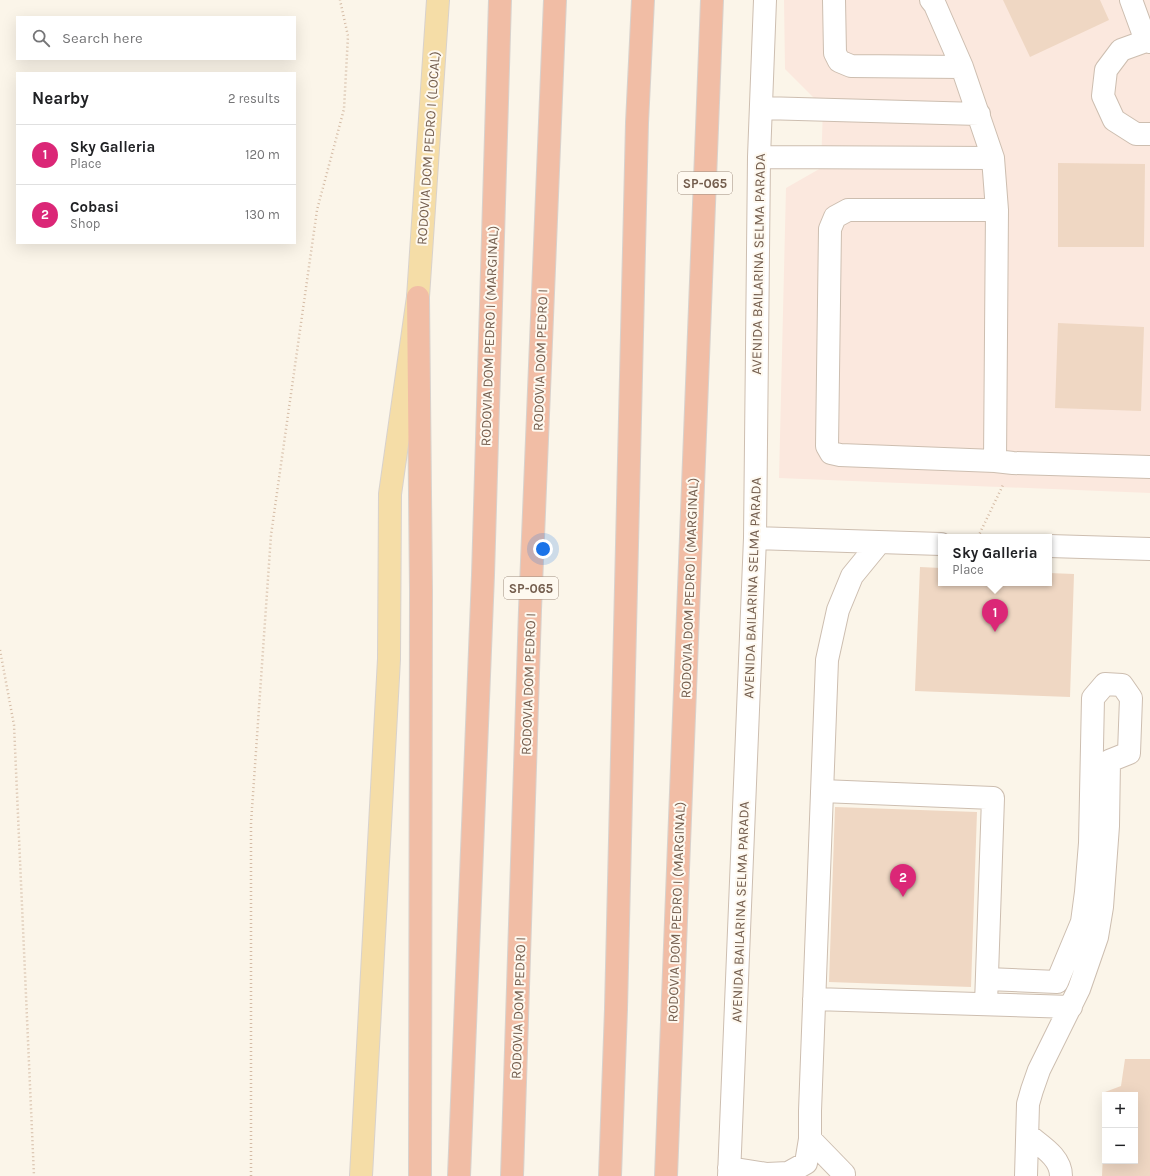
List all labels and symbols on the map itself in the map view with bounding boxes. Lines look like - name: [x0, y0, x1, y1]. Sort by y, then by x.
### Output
- street label: RODOVIA DOM PEDRO I (LOCAL): [413, 51, 444, 245]
- street label: AVENIDA BAILARINA SELMA PARADA: [748, 153, 769, 375]
- road number: SP-065: [678, 172, 732, 194]
- street label: RODOVIA DOM PEDRO I (MARGINAL): [477, 225, 502, 447]
- street label: RODOVIA DOM PEDRO I: [530, 289, 551, 431]
- street label: RODOVIA DOM PEDRO I (MARGINAL): [677, 477, 702, 699]
- street label: AVENIDA BAILARINA SELMA PARADA: [740, 477, 765, 699]
- your location: [533, 539, 553, 559]
- road number: SP-065: [504, 577, 558, 599]
- pin: 1: [982, 599, 1008, 632]
- street label: RODOVIA DOM PEDRO I: [518, 613, 539, 755]
- street label: RODOVIA DOM PEDRO I (MARGINAL): [664, 801, 689, 1023]
- street label: AVENIDA BAILARINA SELMA PARADA: [728, 801, 753, 1023]
- pin: 2: [890, 864, 916, 897]
- street label: RODOVIA DOM PEDRO I: [508, 937, 529, 1079]

